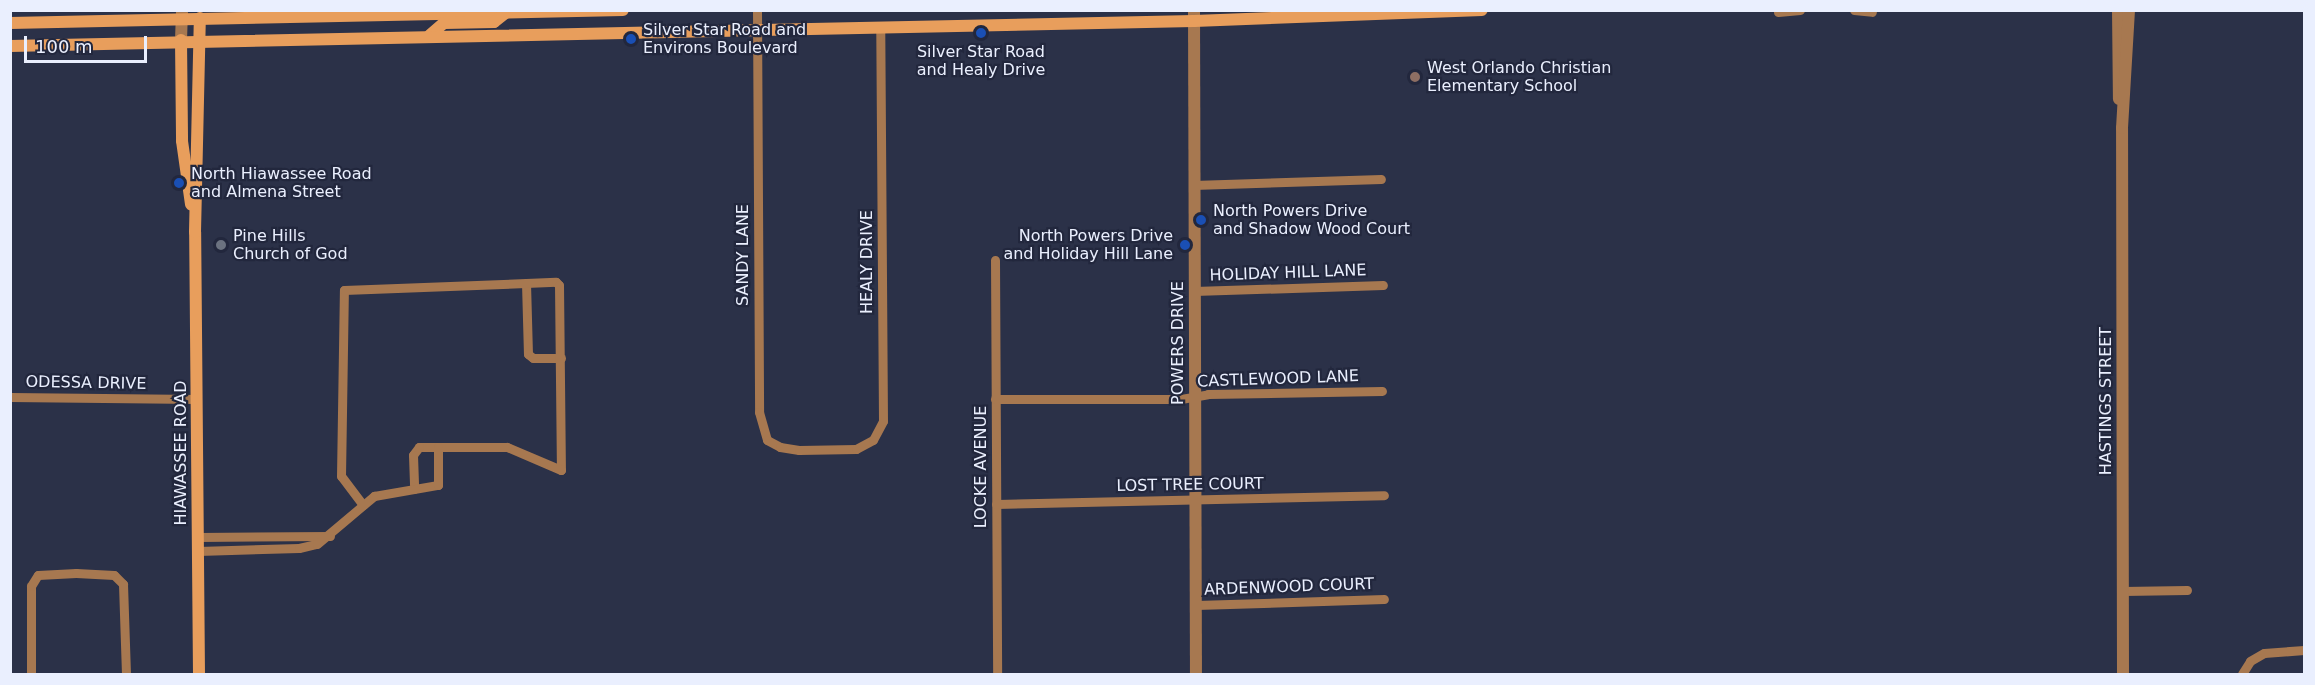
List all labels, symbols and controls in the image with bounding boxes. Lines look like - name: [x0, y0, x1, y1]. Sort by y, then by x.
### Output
- place label: Silver Star Road and Environs Boulevard: [643, 20, 806, 58]
- scale bar: [27, 24, 150, 62]
- marker: Silver Star Road and Healy Drive: [974, 26, 988, 40]
- marker: Silver Star Road and Environs Boulevard: [624, 32, 638, 46]
- text: 100 m: [35, 36, 93, 57]
- place label: Silver Star Road and Healy Drive: [917, 42, 1045, 80]
- place label: West Orlando Christian Elementary School: [1427, 58, 1611, 96]
- marker: West Orlando Christian Elementary School: [1408, 70, 1422, 84]
- place label: North Hiawassee Road and Almena Street: [191, 164, 372, 202]
- marker: North Hiawassee Road and Almena Street: [172, 176, 186, 190]
- place label: North Powers Drive and Shadow Wood Court: [1213, 201, 1410, 239]
- street label: SANDY LANE: [733, 204, 753, 306]
- street label: HEALY DRIVE: [857, 210, 877, 314]
- marker: North Powers Drive and Shadow Wood Court: [1194, 213, 1208, 227]
- place label: Pine Hills Church of God: [233, 226, 348, 264]
- place label: North Powers Drive and Holiday Hill Lane: [1003, 226, 1173, 264]
- marker: Pine Hills Church of God: [214, 238, 228, 252]
- marker: North Powers Drive and Holiday Hill Lane: [1178, 238, 1192, 252]
- street label: HOLIDAY HILL LANE: [1209, 261, 1367, 285]
- street label: POWERS DRIVE: [1168, 281, 1188, 405]
- street label: HASTINGS STREET: [2096, 327, 2116, 475]
- street label: CASTLEWOOD LANE: [1197, 367, 1359, 391]
- street label: ODESSA DRIVE: [25, 372, 147, 394]
- street label: HIAWASSEE ROAD: [171, 380, 191, 526]
- street label: LOCKE AVENUE: [971, 406, 991, 528]
- street label: LOST TREE COURT: [1116, 474, 1264, 496]
- street label: ARDENWOOD COURT: [1204, 574, 1374, 600]

